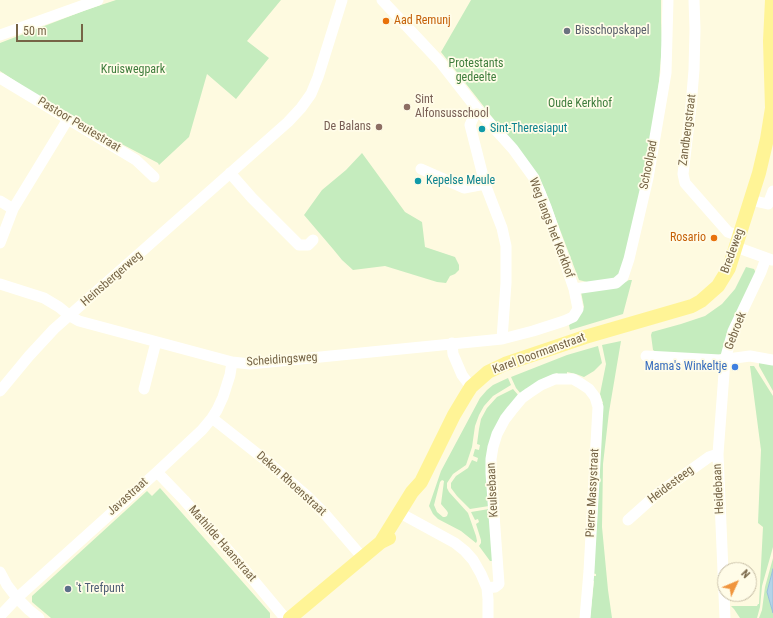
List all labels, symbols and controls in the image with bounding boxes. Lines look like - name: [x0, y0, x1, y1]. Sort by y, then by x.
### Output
- place label: Aad Remunj: [394, 14, 451, 28]
- scale bar: [18, 16, 85, 42]
- marker: Aad Remunj: [381, 16, 391, 26]
- text: 50 m: [23, 24, 47, 38]
- place label: Bisschopskapel: [575, 24, 649, 38]
- marker: Bisschopskapel: [562, 26, 572, 36]
- park label: Protestants gedeelte: [449, 57, 503, 85]
- park label: Kruiswegpark: [101, 63, 165, 77]
- place label: Sint Alfonsusschool: [415, 93, 489, 121]
- street label: Zandbergstraat: [676, 93, 700, 167]
- street label: Pastoor Peutestraat: [35, 95, 123, 155]
- park label: Oude Kerkhof: [548, 97, 612, 111]
- marker: Sint Alfonsusschool: [402, 102, 412, 112]
- place label: De Balans: [324, 120, 371, 134]
- marker: De Balans: [374, 122, 384, 132]
- place label: Sint-Theresiaput: [490, 122, 567, 136]
- marker: Sint-Theresiaput: [477, 124, 487, 134]
- street label: Schoolpad: [637, 139, 661, 191]
- place label: Kepelse Meule: [426, 174, 495, 188]
- marker: Kepelse Meule: [413, 176, 423, 186]
- street label: Weg langs het Kerkhof: [525, 176, 577, 280]
- street label: Bredeweg: [718, 227, 748, 275]
- place label: Rosario: [670, 231, 706, 245]
- marker: Rosario: [709, 233, 719, 243]
- street label: Heinsbergerweg: [78, 248, 146, 310]
- street label: Gebroek: [722, 310, 750, 352]
- street label: Karel Doormanstraat: [491, 331, 587, 377]
- street label: Scheidingsweg: [246, 350, 318, 370]
- place label: Mama's Winkeltje: [645, 360, 727, 374]
- marker: Mama's Winkeltje: [730, 362, 740, 372]
- street label: Pierre Massystraat: [583, 448, 603, 538]
- street label: Deken Rhoenstraat: [253, 449, 329, 519]
- street label: Keulsebaan: [484, 462, 502, 518]
- street label: Heidesteeg: [645, 463, 697, 507]
- street label: Heidebaan: [710, 463, 728, 515]
- street label: Javastraat: [105, 475, 151, 519]
- street label: Mathilde Haanstraat: [185, 503, 259, 585]
- north arrow: [717, 562, 757, 602]
- text: N: [738, 567, 752, 581]
- place label: 't Trefpunt: [76, 582, 124, 596]
- marker: 't Trefpunt: [63, 584, 73, 594]

